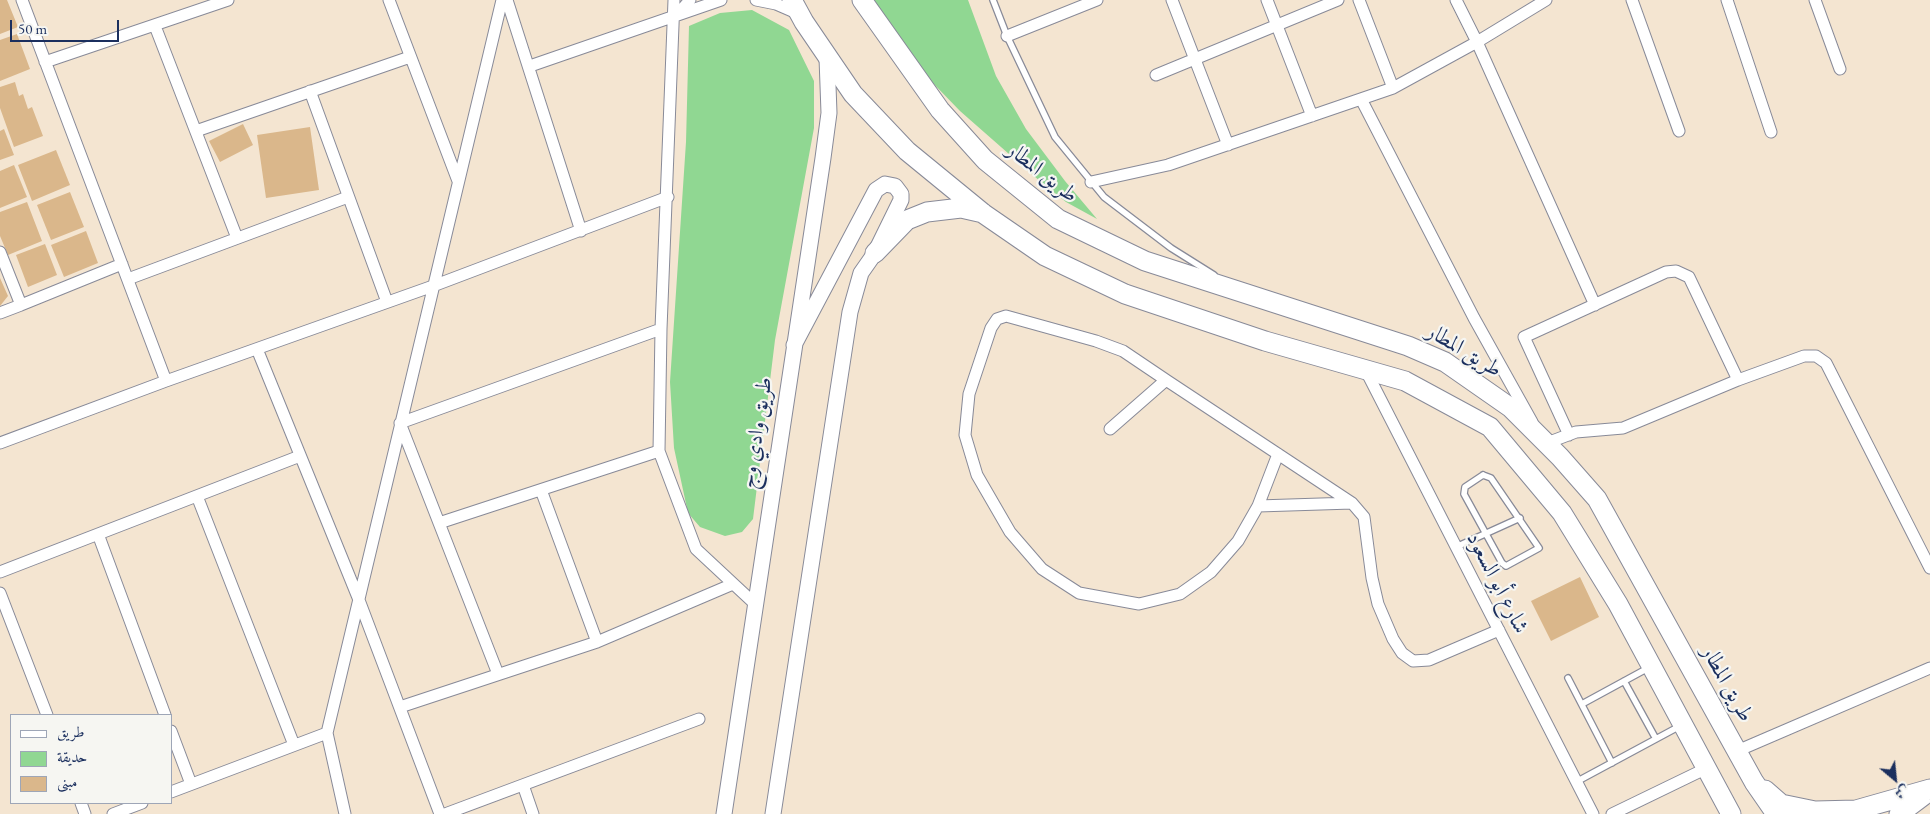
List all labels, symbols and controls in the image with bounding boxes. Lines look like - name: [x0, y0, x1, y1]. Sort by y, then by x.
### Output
- scale bar: [12, 10, 121, 42]
- text: 50 m: [18, 19, 47, 38]
- street label: طريق المطار: [1001, 137, 1083, 209]
- street label: طريق المطار: [1422, 318, 1506, 384]
- street label: طريق وادي وج: [735, 375, 779, 491]
- street label: شارع أبو السعود: [1460, 528, 1534, 638]
- street label: طريق المطار: [1695, 641, 1759, 727]
- legend: [10, 714, 172, 804]
- text: طريق: [57, 722, 84, 741]
- text: حديقة: [57, 747, 87, 766]
- north arrow: [1870, 754, 1920, 804]
- text: مبنى: [57, 772, 77, 791]
- text: ش: [1892, 781, 1912, 803]

